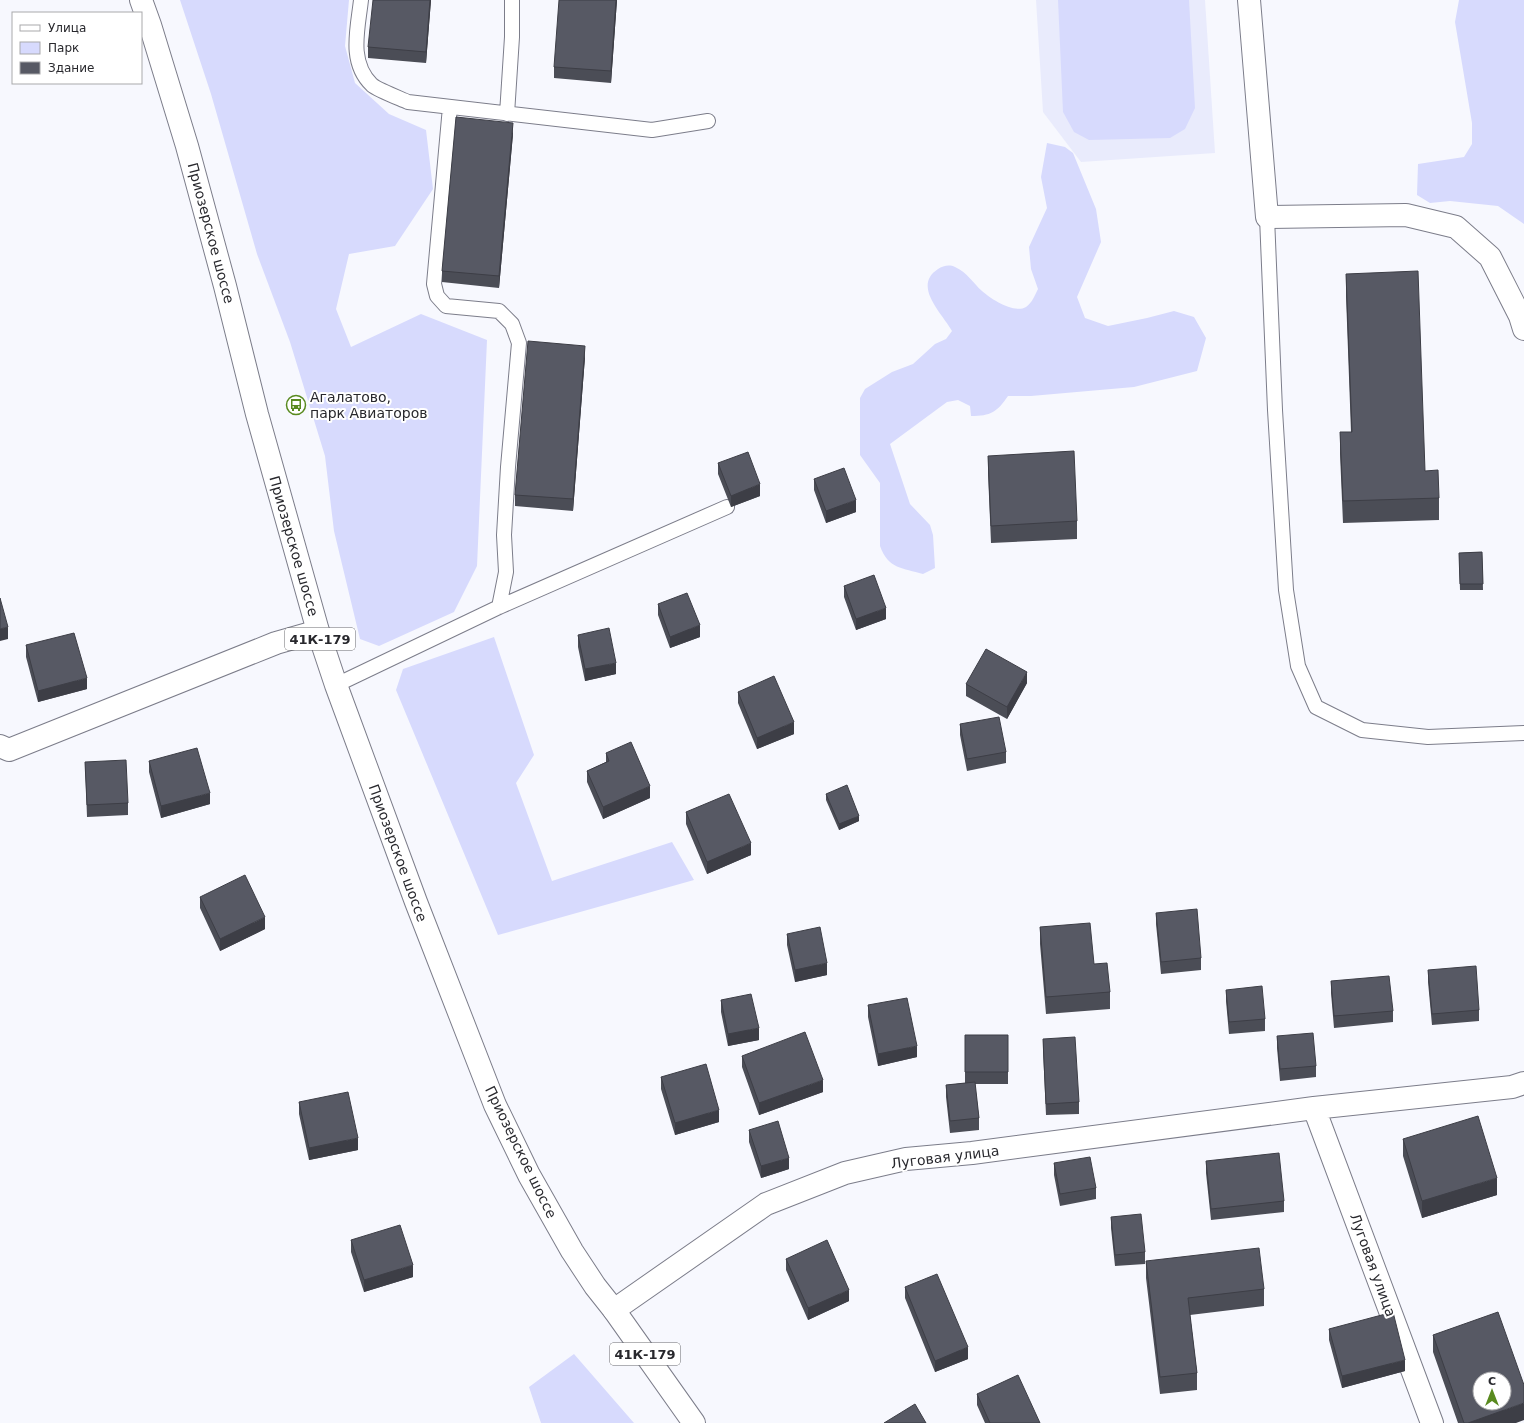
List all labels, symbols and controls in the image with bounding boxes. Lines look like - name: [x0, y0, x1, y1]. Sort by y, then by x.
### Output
- legend: [12, 12, 142, 84]
- text: Улица: [48, 21, 86, 35]
- text: Парк: [48, 41, 79, 55]
- text: Здание: [48, 61, 94, 75]
- street label: Приозерское шоссе: [184, 161, 238, 305]
- place label: Агалатово, парк Авиаторов: [310, 389, 427, 421]
- bus stop icon: Агалатово, парк Авиаторов: [285, 394, 307, 416]
- street label: Приозерское шоссе: [266, 474, 322, 618]
- road number: 41К-179: [285, 628, 355, 650]
- street label: Приозерское шоссе: [366, 782, 430, 924]
- street label: Приозерское шоссе: [482, 1083, 560, 1221]
- street label: Луговая улица: [890, 1142, 1000, 1172]
- street label: Луговая улица: [1347, 1211, 1399, 1319]
- road number: 41К-179: [610, 1343, 680, 1365]
- north arrow: [1472, 1371, 1512, 1411]
- text: С: [1488, 1375, 1496, 1388]

